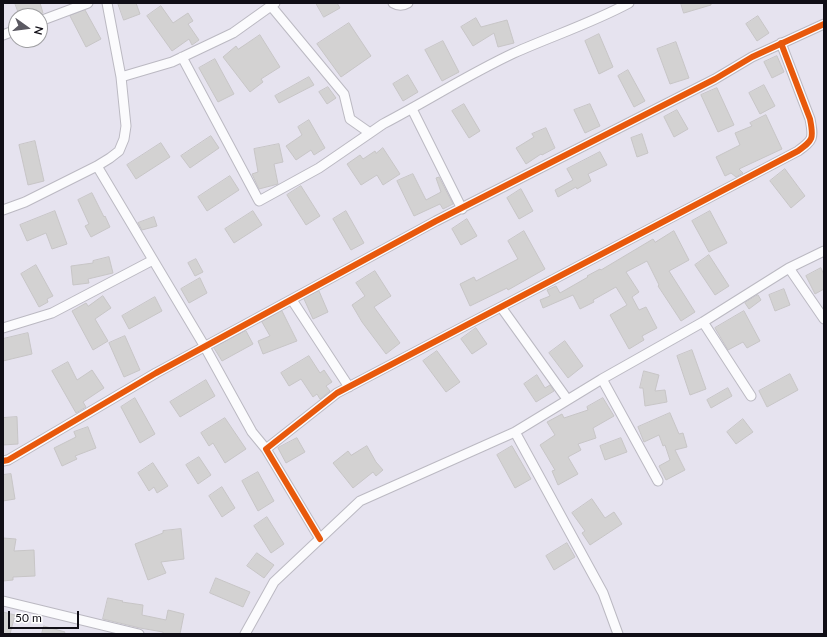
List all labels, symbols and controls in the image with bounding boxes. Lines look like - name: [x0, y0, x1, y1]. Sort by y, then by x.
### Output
- north arrow: [8, 8, 48, 48]
- text: N: [32, 25, 46, 36]
- scale bar: [10, 603, 81, 629]
- text: 50 m: [15, 610, 42, 625]

